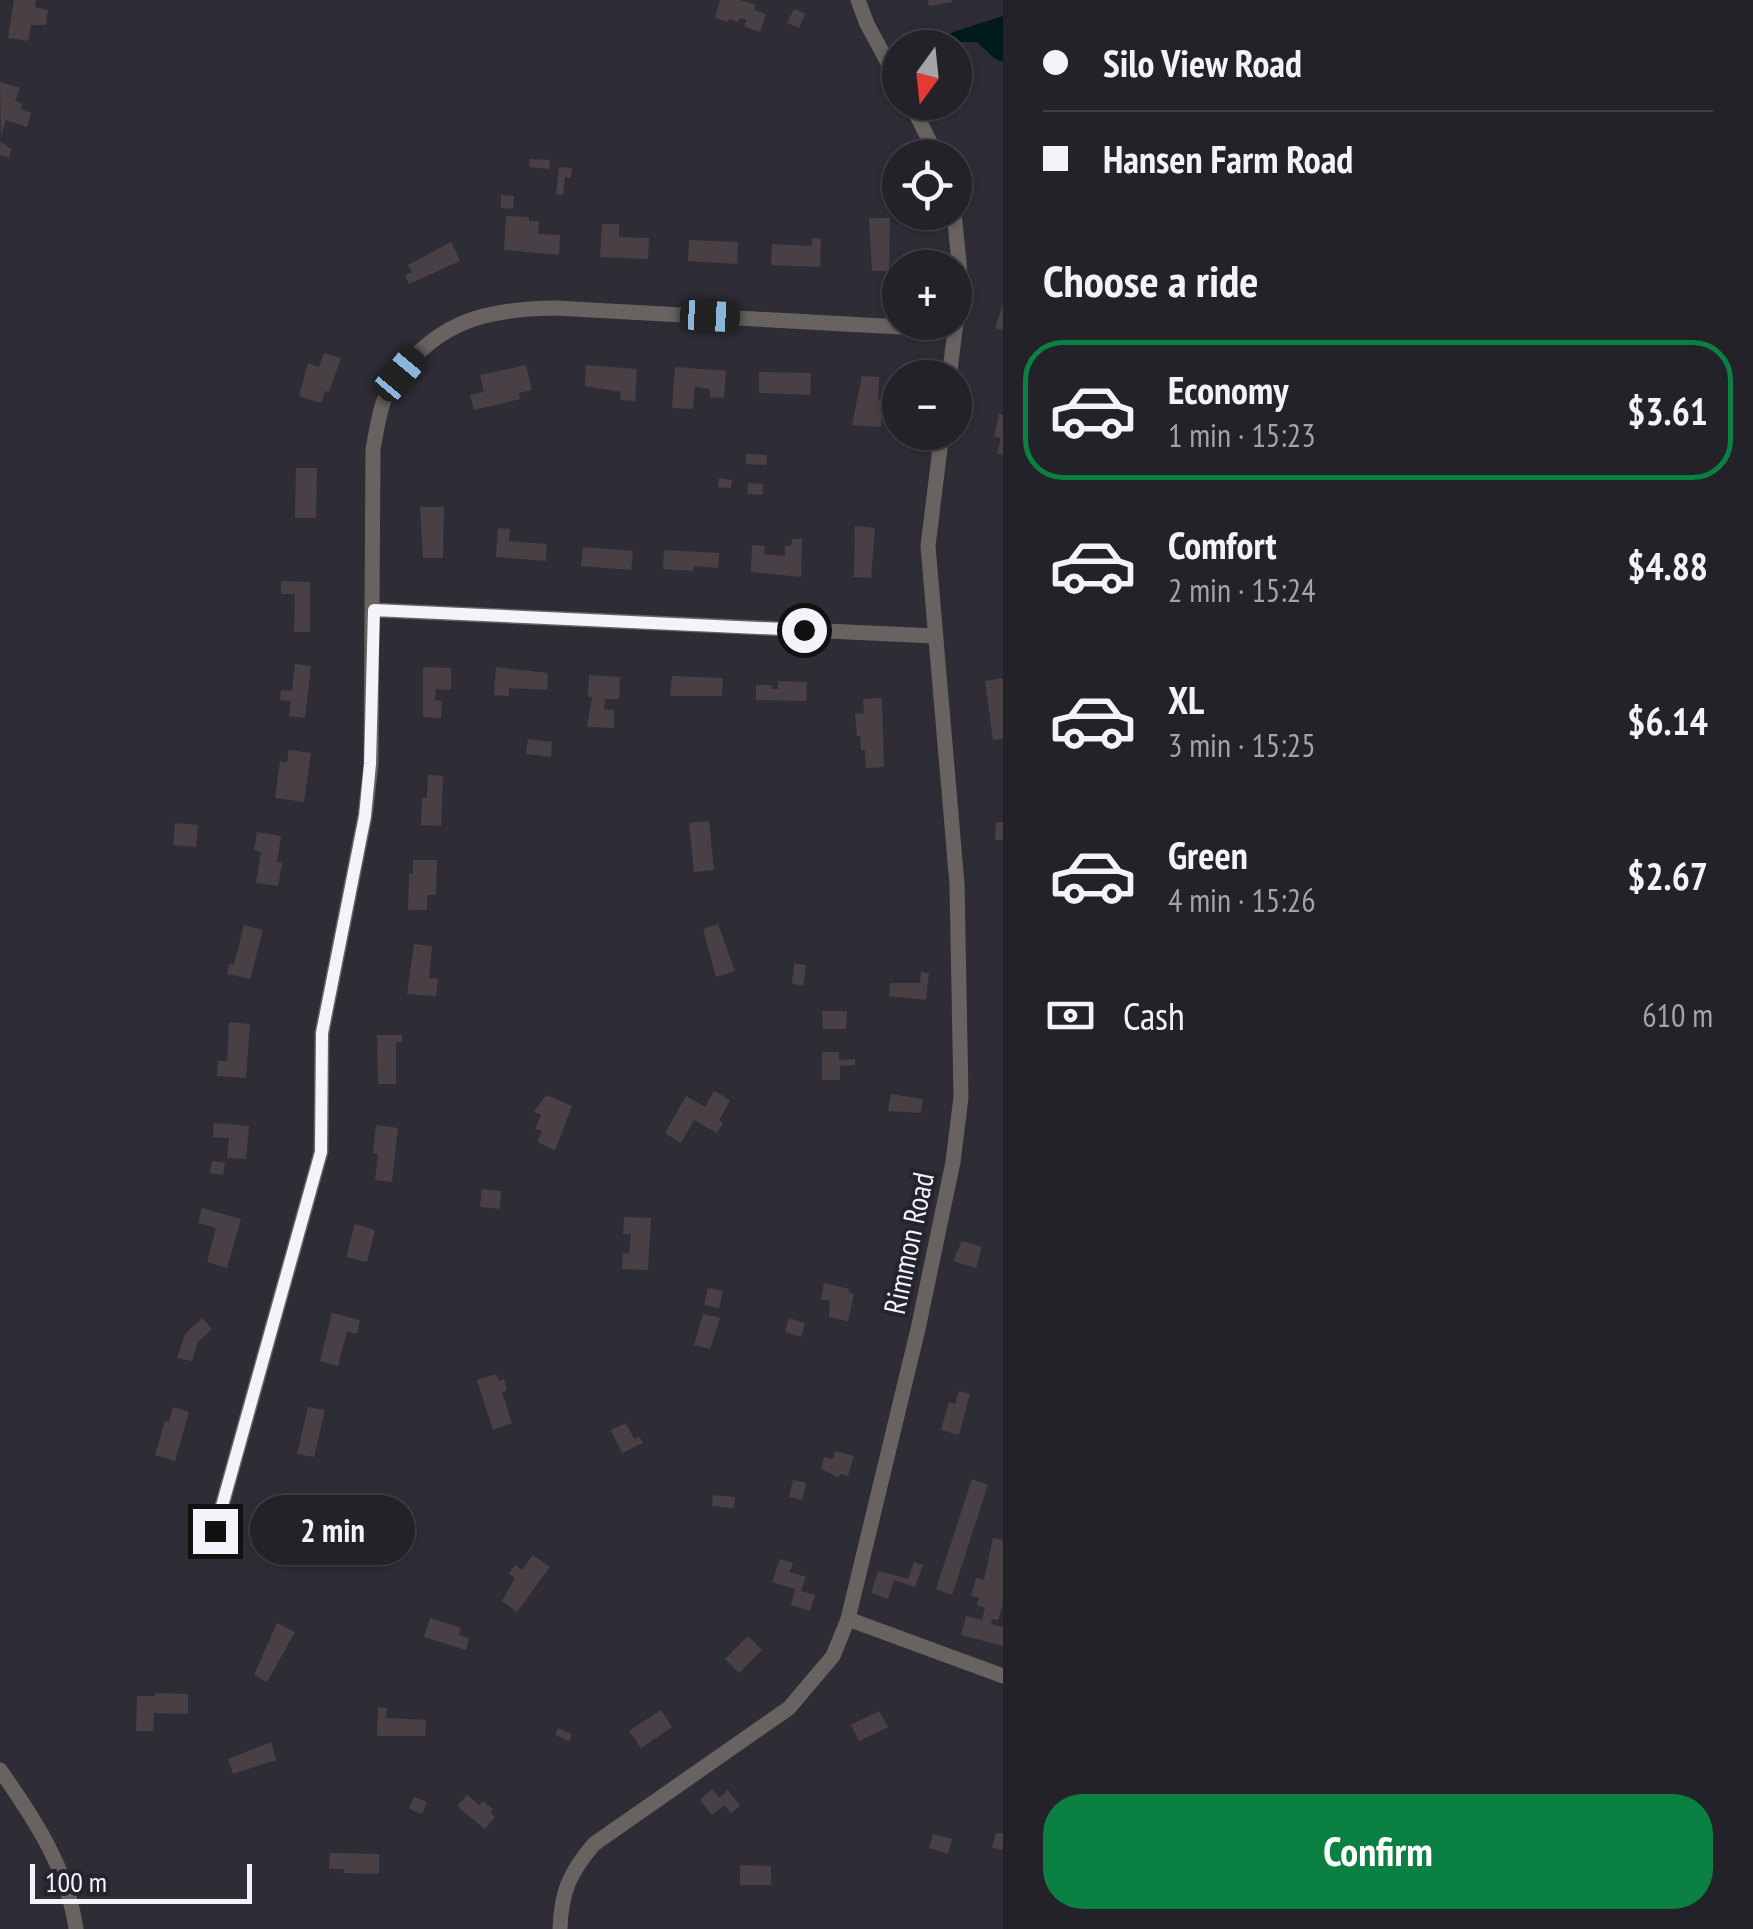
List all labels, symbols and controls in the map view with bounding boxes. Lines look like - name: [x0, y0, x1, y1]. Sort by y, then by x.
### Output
- north arrow: [882, 30, 972, 120]
- map controls: [882, 30, 972, 450]
- text: Silo View Road: [1103, 38, 1302, 87]
- text: Hansen Farm Road: [1103, 134, 1353, 183]
- button: locate: [882, 140, 972, 230]
- button: +: [882, 250, 972, 340]
- text: Choose a ride: [1043, 251, 1258, 309]
- car: [679, 299, 741, 333]
- car: [369, 341, 431, 407]
- button: −: [882, 360, 972, 450]
- icon: car: [1048, 365, 1138, 455]
- text: Economy: [1168, 365, 1288, 414]
- text: $3.61: [1627, 386, 1708, 435]
- text: 1 min · 15:23: [1168, 414, 1316, 456]
- icon: car: [1048, 520, 1138, 610]
- text: Comfort: [1168, 520, 1277, 569]
- text: $4.88: [1627, 541, 1708, 590]
- text: 2 min · 15:24: [1168, 569, 1316, 611]
- route start: [782, 608, 827, 653]
- icon: car: [1048, 675, 1138, 765]
- text: XL: [1168, 675, 1204, 724]
- text: $6.14: [1627, 696, 1708, 745]
- text: 3 min · 15:25: [1168, 724, 1316, 766]
- icon: car: [1048, 830, 1138, 920]
- text: Green: [1168, 830, 1248, 879]
- text: $2.67: [1627, 851, 1708, 900]
- text: 4 min · 15:26: [1168, 879, 1316, 921]
- icon: cash: [1043, 988, 1098, 1043]
- text: Cash: [1123, 991, 1185, 1040]
- text: 610 m: [1642, 994, 1713, 1036]
- street label: Rimmon Road: [874, 1169, 942, 1317]
- callout: 2 min: [250, 1496, 415, 1566]
- route end: [193, 1509, 238, 1554]
- text: 2 min: [300, 1509, 365, 1551]
- button: Confirm: [1043, 1794, 1713, 1909]
- scale bar: [30, 1859, 252, 1904]
- text: 100 m: [45, 1863, 107, 1900]

